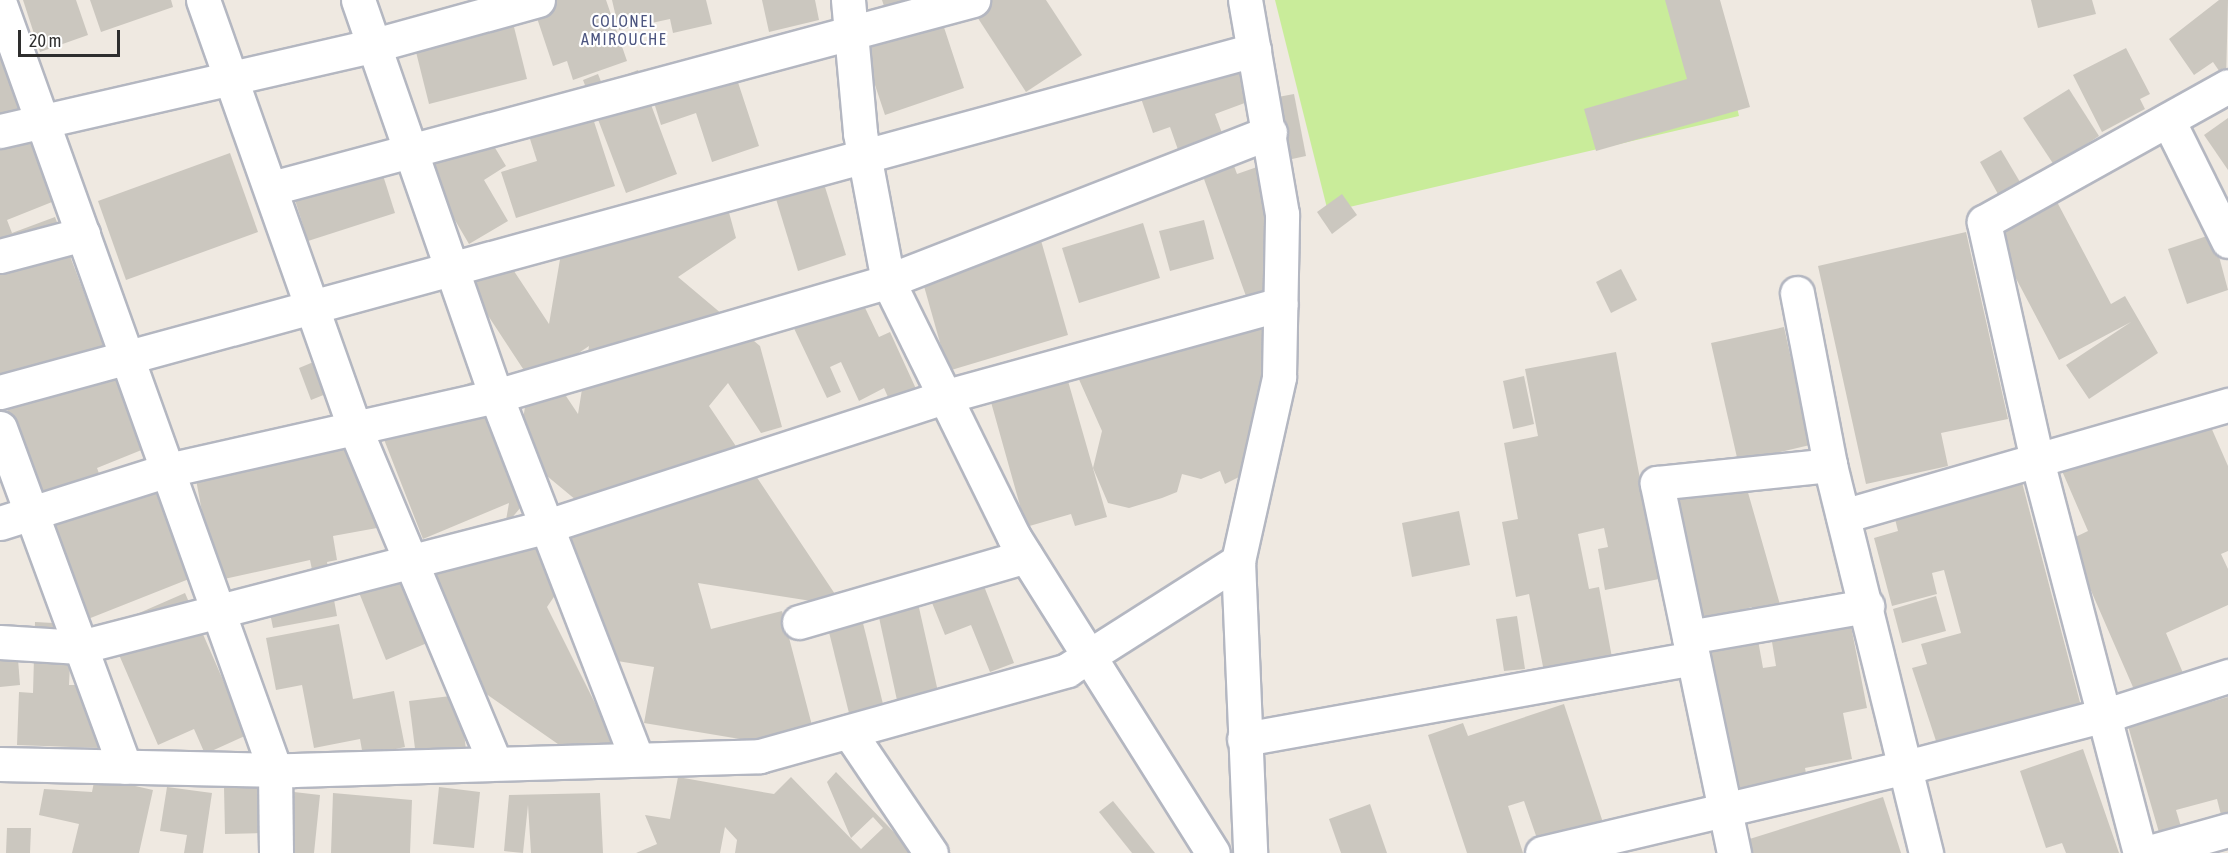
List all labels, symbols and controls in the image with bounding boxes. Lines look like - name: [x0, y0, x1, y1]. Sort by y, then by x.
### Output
- district label: COLONEL AMIROUCHE: [581, 11, 667, 49]
- scale bar: [21, 18, 123, 56]
- text: 20 m: [29, 30, 61, 51]

